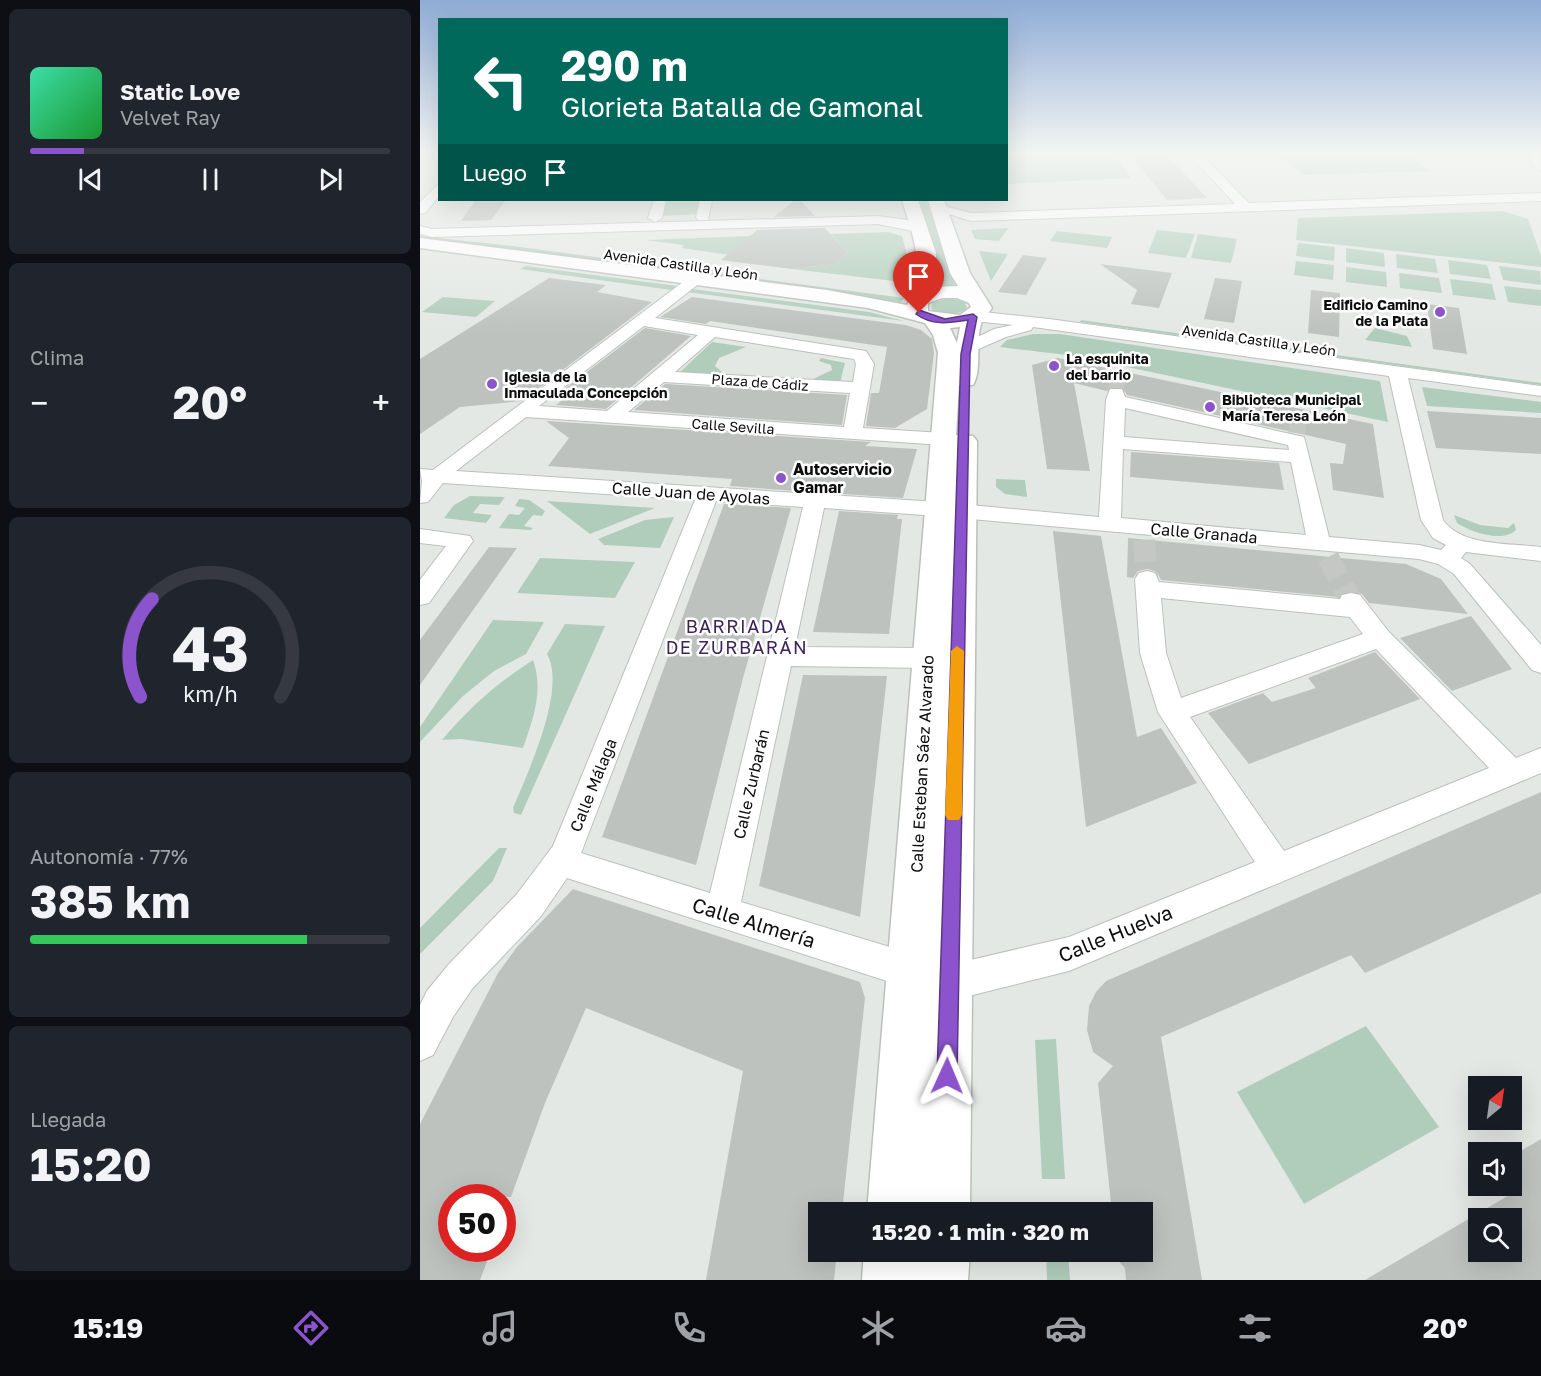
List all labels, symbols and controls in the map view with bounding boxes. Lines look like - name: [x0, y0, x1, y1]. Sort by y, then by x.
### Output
- text: 290 m: [561, 40, 688, 90]
- icon: left: [462, 42, 540, 120]
- text: Static Love: [120, 78, 240, 105]
- text: Glorieta Batalla de Gamonal: [561, 91, 923, 123]
- text: Velvet Ray: [120, 105, 221, 129]
- icon: arrive: [539, 156, 572, 189]
- text: Luego: [462, 159, 527, 186]
- icon: previous: [74, 163, 107, 196]
- icon: pause: [194, 163, 227, 196]
- icon: next: [314, 163, 347, 196]
- street label: Avenida Castilla y León: [603, 245, 759, 283]
- pin: [893, 251, 944, 313]
- icon: arrive: [902, 260, 935, 293]
- place label: Edificio Camino de la Plata: [1323, 296, 1428, 329]
- marker: Edificio Camino de la Plata: [1433, 305, 1447, 319]
- street label: Avenida Castilla y León: [1181, 321, 1337, 359]
- text: Clima: [30, 345, 84, 369]
- place label: La esquinita del barrio: [1066, 350, 1149, 383]
- marker: La esquinita del barrio: [1047, 359, 1061, 373]
- place label: Iglesia de la Inmaculada Concepción: [504, 368, 668, 401]
- street label: Plaza de Cádiz: [711, 370, 809, 394]
- text: 20°: [173, 375, 247, 429]
- marker: Iglesia de la Inmaculada Concepción: [485, 377, 499, 391]
- text: −: [30, 383, 48, 422]
- text: +: [372, 383, 390, 422]
- place label: Biblioteca Municipal María Teresa León: [1222, 391, 1361, 424]
- marker: Biblioteca Municipal María Teresa León: [1203, 400, 1217, 414]
- street label: Calle Sevilla: [691, 415, 775, 437]
- place label: Autoservicio Gamar: [793, 459, 892, 497]
- marker: Autoservicio Gamar: [774, 471, 788, 485]
- street label: Calle Juan de Ayolas: [611, 477, 771, 509]
- street label: Calle Granada: [1150, 518, 1258, 548]
- text: 43: [171, 610, 249, 685]
- district label: BARRIADA DE ZURBARÁN: [666, 615, 808, 658]
- street label: Calle Esteban Sáez Alvarado: [906, 655, 938, 873]
- text: km/h: [183, 681, 237, 707]
- street label: Calle Zurbarán: [729, 727, 773, 841]
- street label: Calle Málaga: [565, 735, 621, 835]
- text: Autonomía · 77%: [30, 844, 188, 868]
- text: 385 km: [30, 874, 190, 928]
- street label: Calle Almería: [690, 892, 818, 952]
- street label: Calle Huelva: [1054, 899, 1176, 967]
- position arrow: [915, 1044, 979, 1108]
- north arrow: [1468, 1076, 1522, 1130]
- map controls: [1468, 1076, 1522, 1262]
- text: Llegada: [30, 1107, 106, 1131]
- text: 15:20: [30, 1137, 152, 1191]
- button: sound: [1468, 1142, 1522, 1196]
- speed limit sign: 50: [438, 1184, 516, 1262]
- button: search: [1468, 1208, 1522, 1262]
- text: 15:20 · 1 min · 320 m: [872, 1218, 1089, 1245]
- icon: directions: [290, 1307, 332, 1349]
- icon: music: [479, 1307, 521, 1349]
- icon: phone: [668, 1307, 710, 1349]
- icon: climate: [857, 1307, 899, 1349]
- icon: car: [1045, 1307, 1087, 1349]
- icon: filters: [1234, 1307, 1276, 1349]
- text: 15:19: [73, 1312, 143, 1344]
- text: 20°: [1423, 1312, 1468, 1344]

